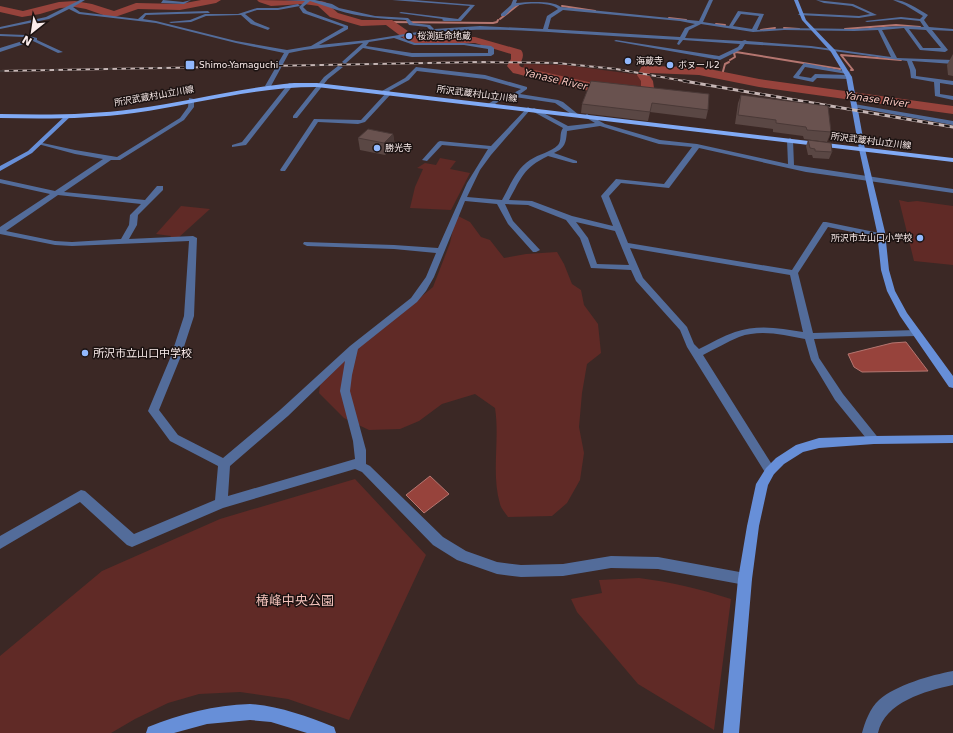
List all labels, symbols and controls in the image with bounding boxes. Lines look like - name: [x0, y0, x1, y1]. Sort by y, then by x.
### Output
- north arrow: [12, 12, 52, 52]
- marker: 桜渕延命地蔵: [404, 31, 414, 41]
- place label: 桜渕延命地蔵: [417, 31, 471, 41]
- text: N: [20, 32, 34, 48]
- marker: 海蔵寺: [623, 56, 633, 66]
- place label: 海蔵寺: [636, 56, 663, 66]
- marker: Shimo-Yamaguchi: [184, 59, 196, 71]
- place label: Shimo-Yamaguchi: [199, 60, 278, 70]
- marker: ボヌール2: [665, 60, 675, 70]
- place label: ボヌール2: [678, 60, 720, 70]
- water label: Yanase River: [523, 67, 589, 92]
- street label: 所沢武蔵村山立川線: [112, 83, 196, 108]
- street label: 所沢武蔵村山立川線: [435, 83, 519, 104]
- water label: Yanase River: [844, 90, 910, 110]
- street label: 所沢武蔵村山立川線: [829, 130, 913, 151]
- marker: 勝光寺: [372, 143, 382, 153]
- place label: 勝光寺: [385, 143, 412, 153]
- place label: 所沢市立山口小学校: [830, 233, 912, 243]
- marker: 所沢市立山口小学校: [915, 233, 925, 243]
- place label: 所沢市立山口中学校: [93, 347, 192, 360]
- marker: 所沢市立山口中学校: [80, 348, 90, 358]
- park label: 椿峰中央公園: [256, 593, 334, 608]

